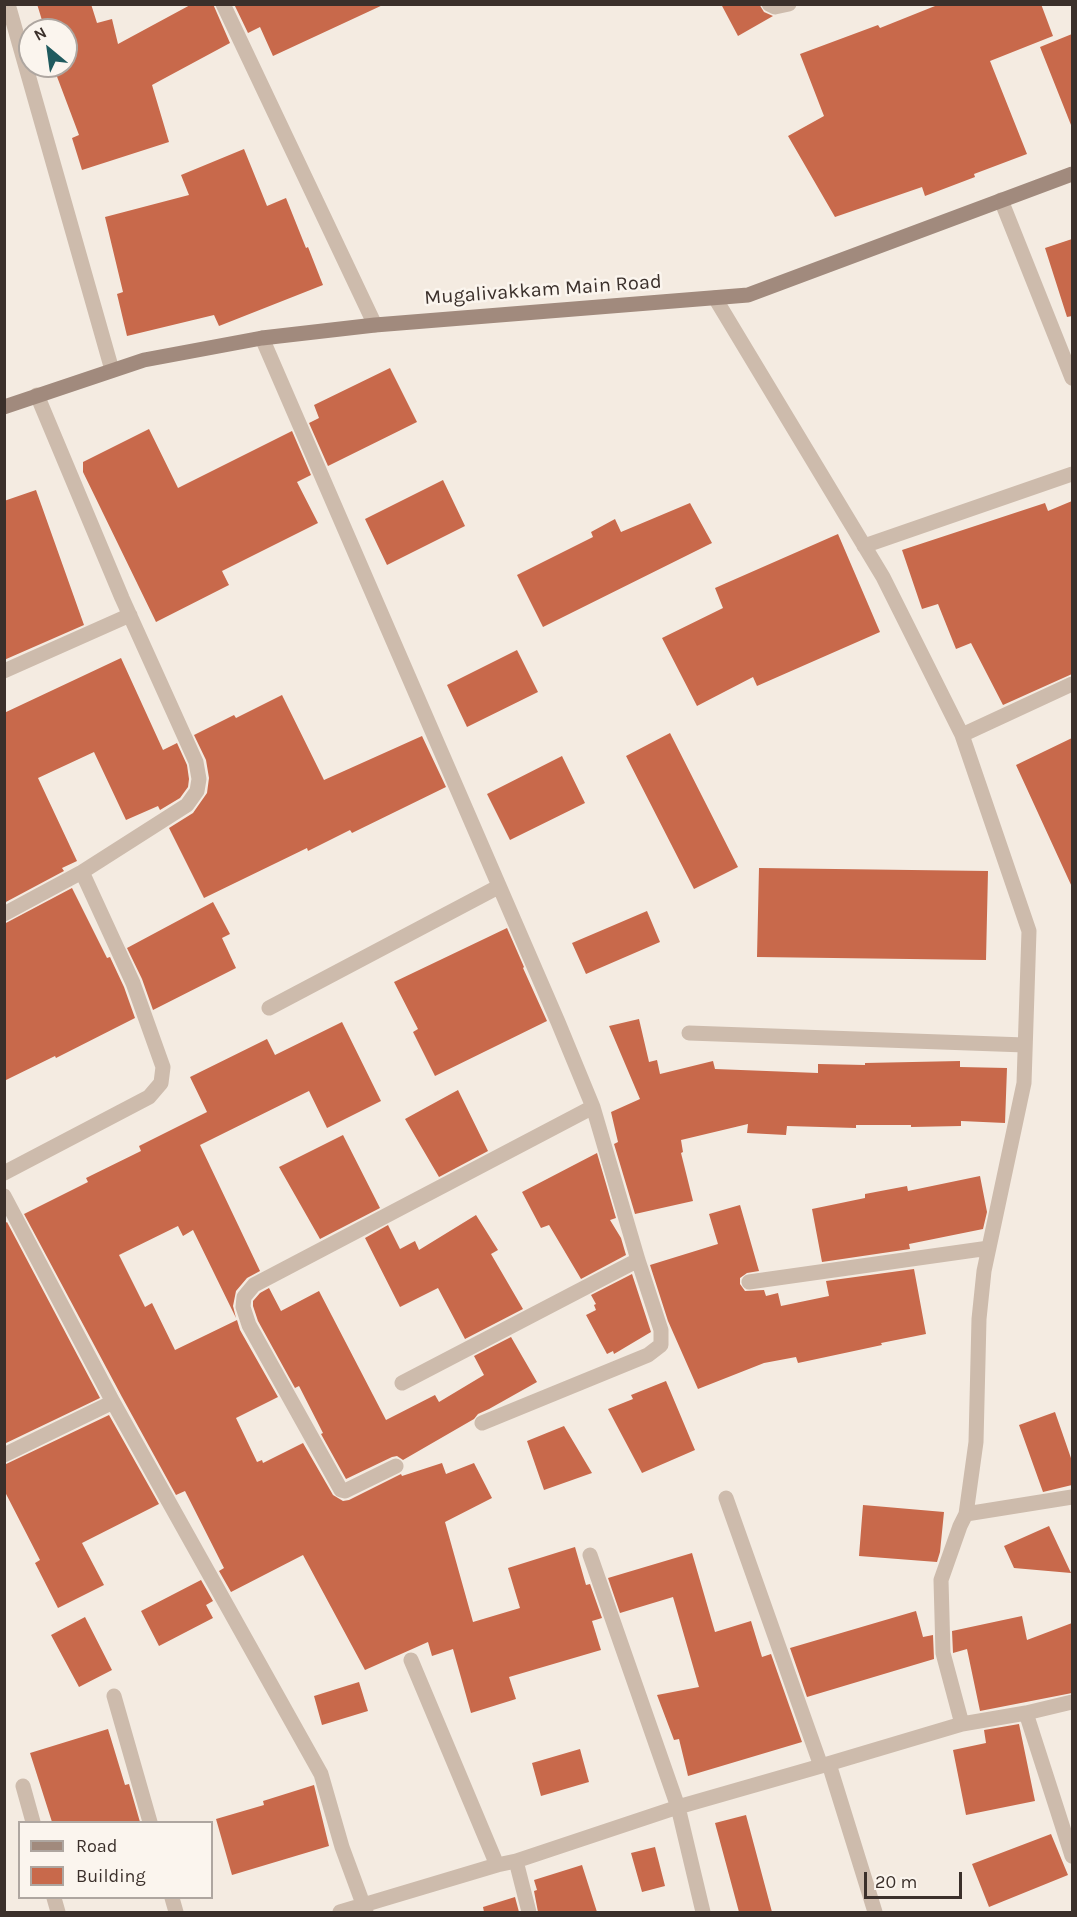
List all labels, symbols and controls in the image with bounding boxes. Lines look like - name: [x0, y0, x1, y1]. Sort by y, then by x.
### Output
- north arrow: [18, 18, 78, 78]
- text: N: [30, 22, 50, 45]
- street label: Mugalivakkam Main Road: [424, 270, 662, 310]
- legend: [18, 1821, 213, 1899]
- text: Road: [76, 1835, 117, 1857]
- scale bar: [867, 1860, 964, 1898]
- text: Building: [76, 1865, 146, 1887]
- text: 20 m: [875, 1871, 917, 1893]

